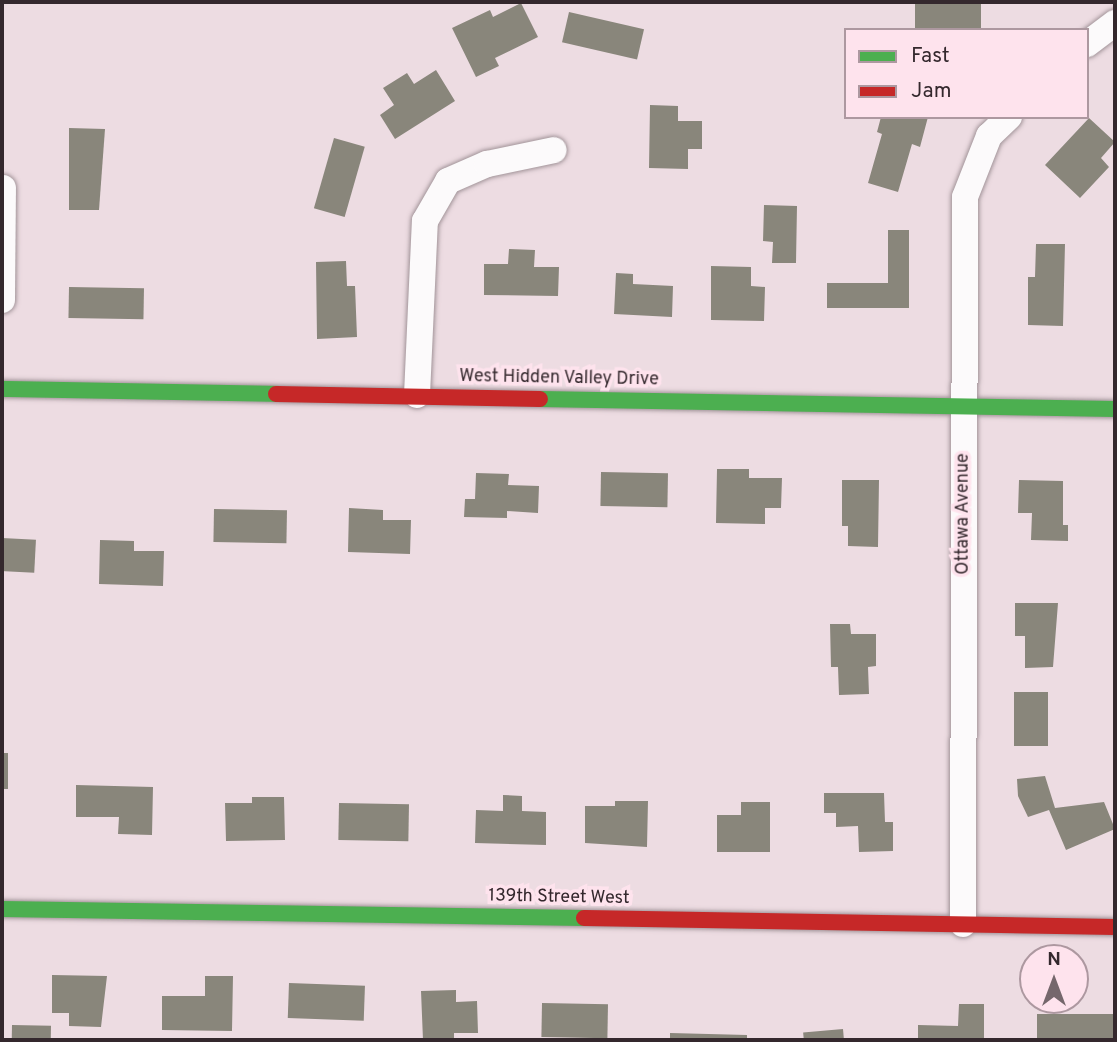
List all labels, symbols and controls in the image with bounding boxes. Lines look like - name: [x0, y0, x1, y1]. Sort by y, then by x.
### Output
- legend: [844, 28, 1089, 119]
- text: Fast: [911, 43, 950, 70]
- text: Jam: [911, 78, 952, 105]
- street label: West Hidden Valley Drive: [459, 366, 659, 392]
- street label: Ottawa Avenue: [953, 453, 975, 575]
- street label: 139th Street West: [488, 886, 630, 910]
- north arrow: [1019, 944, 1089, 1014]
- text: N: [1047, 948, 1061, 972]

